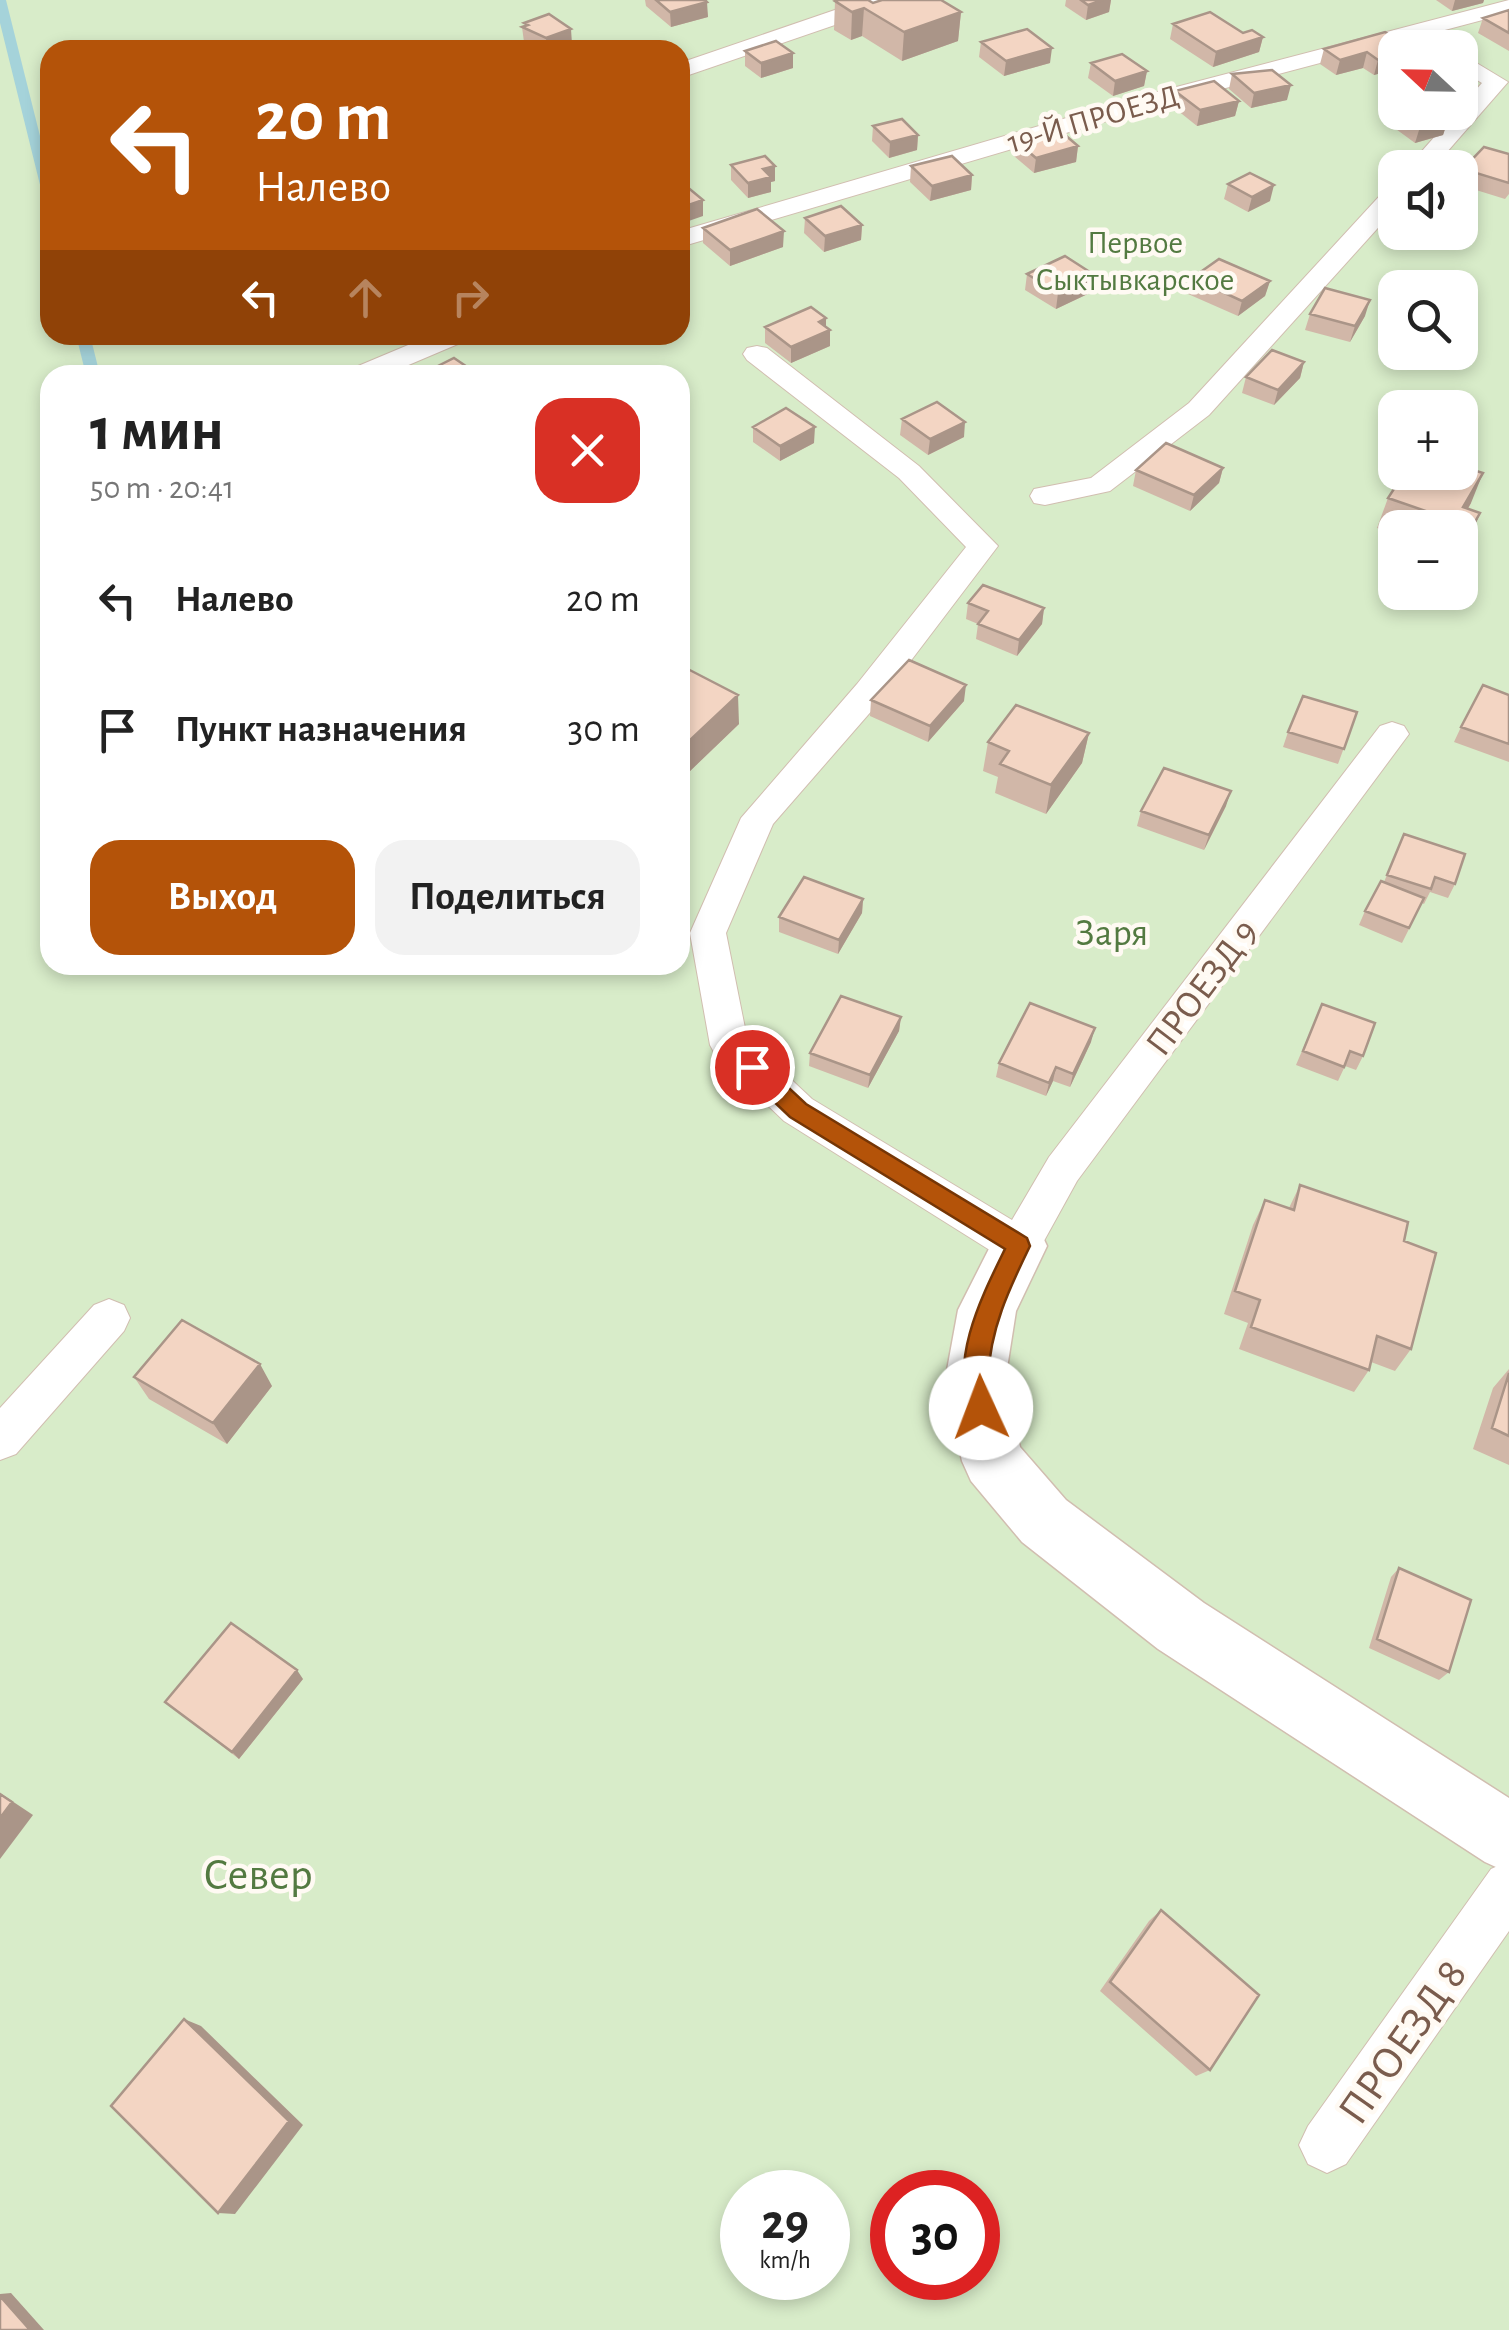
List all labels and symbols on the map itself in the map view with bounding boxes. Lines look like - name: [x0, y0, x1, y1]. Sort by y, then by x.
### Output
- north arrow: [1378, 30, 1478, 130]
- street label: 19-Й ПРОЕЗД: [1004, 79, 1183, 159]
- park label: Первое Сыктывкарское: [1036, 227, 1234, 296]
- street label: ПРОЕЗД 9: [1139, 913, 1266, 1063]
- park label: Заря: [1076, 915, 1148, 953]
- pin: [710, 1025, 795, 1110]
- position arrow: [929, 1356, 1033, 1460]
- park label: Север: [203, 1853, 313, 1898]
- street label: ПРОЕЗД 8: [1330, 1952, 1476, 2133]
- speed limit sign: 30: [870, 2170, 1000, 2300]

